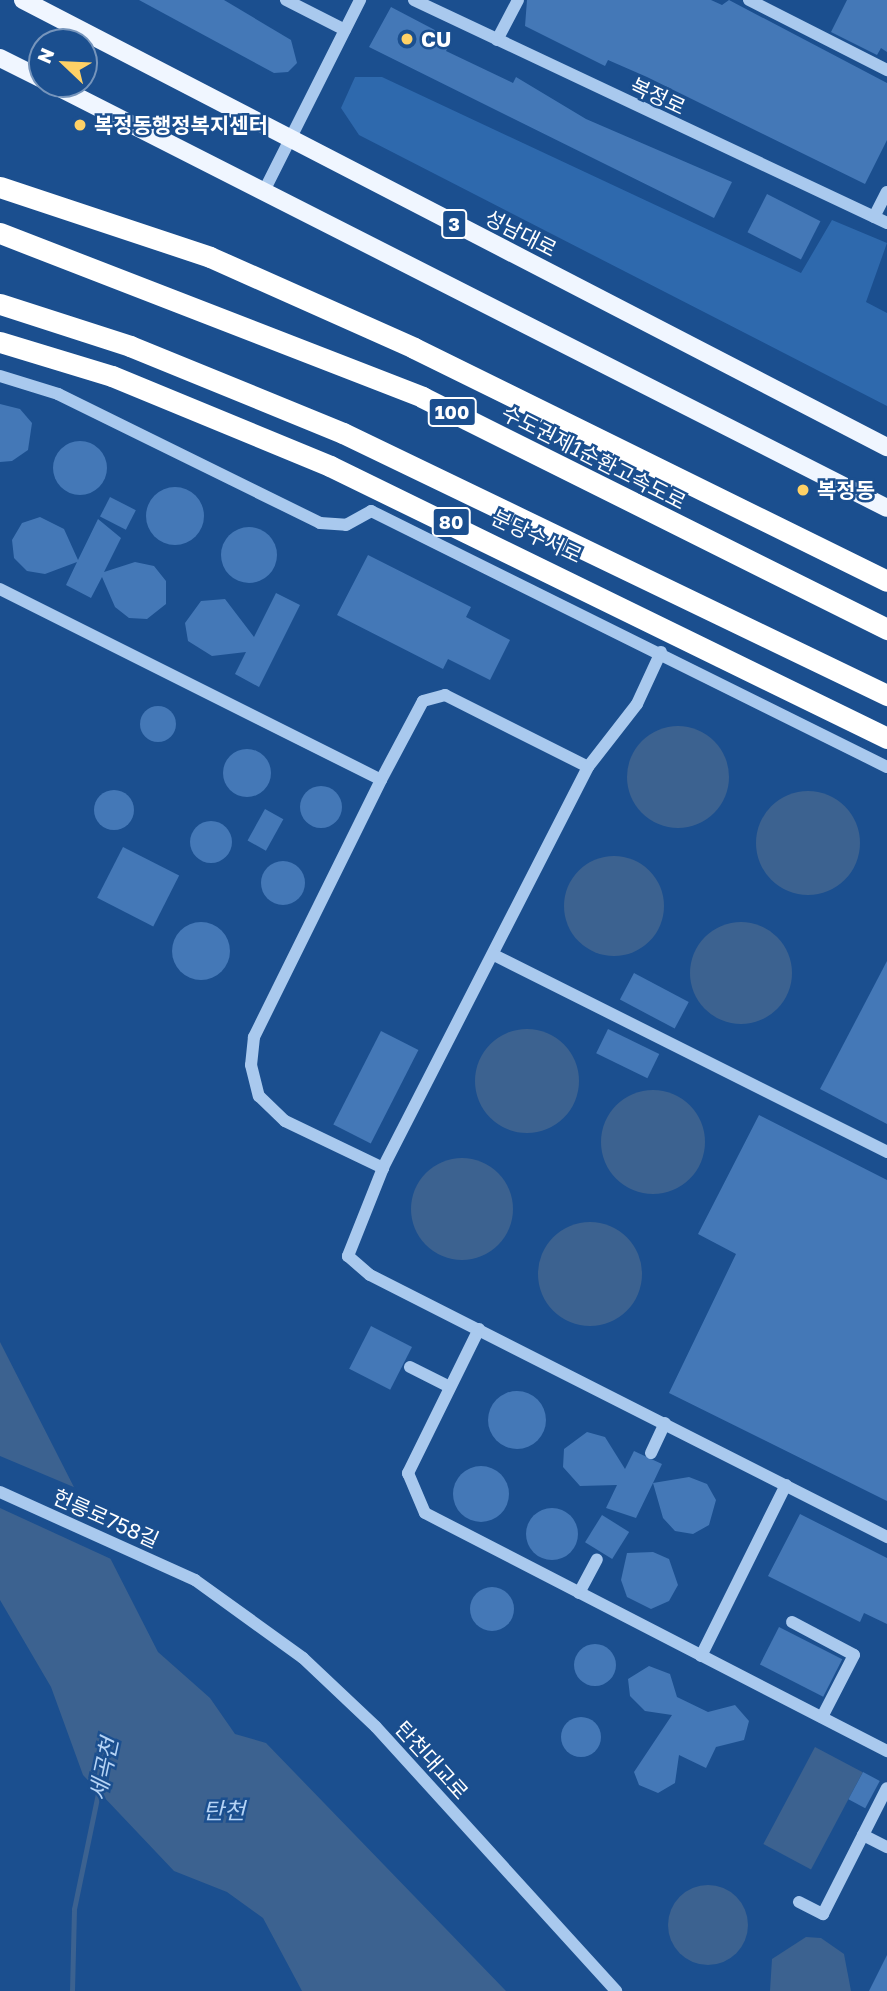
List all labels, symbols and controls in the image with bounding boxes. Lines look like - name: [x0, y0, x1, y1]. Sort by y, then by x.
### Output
- place label: CU: [421, 26, 451, 52]
- north arrow: [28, 28, 98, 98]
- marker: CU: [399, 31, 415, 47]
- text: N: [32, 44, 58, 67]
- street label: 복정로: [626, 72, 690, 120]
- place label: 복정동행정복지센터: [94, 112, 268, 138]
- marker: 복정동행정복지센터: [72, 117, 88, 133]
- street label: 성남대로: [481, 204, 561, 262]
- road number: 3: [440, 208, 468, 240]
- road number: 100: [428, 396, 476, 428]
- street label: 수도권제1순환고속도로: [498, 400, 690, 514]
- place label: 복정동: [817, 477, 875, 503]
- marker: 복정동: [795, 482, 811, 498]
- street label: 분당수서로: [488, 504, 586, 568]
- road number: 80: [430, 506, 472, 538]
- street label: 헌릉로758길: [49, 1483, 163, 1553]
- street label: 탄천대교로: [390, 1716, 474, 1804]
- water label: 세곡천: [83, 1735, 123, 1803]
- water label: 탄천: [203, 1796, 245, 1824]

